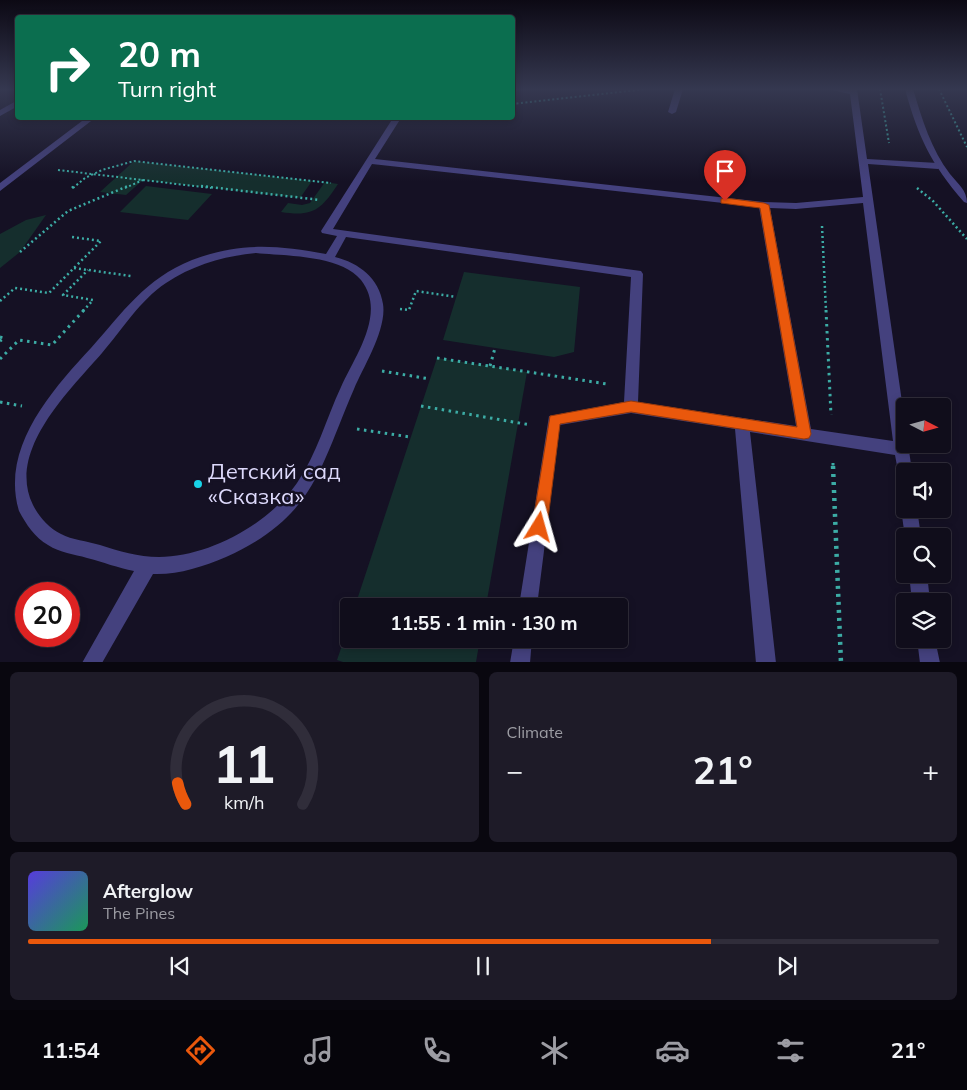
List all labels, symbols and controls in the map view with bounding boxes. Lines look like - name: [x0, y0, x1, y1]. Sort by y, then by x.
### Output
- text: 20 m: [118, 32, 201, 76]
- icon: right: [35, 35, 100, 100]
- text: Turn right: [118, 75, 216, 103]
- pin: [704, 150, 746, 201]
- icon: arrive: [711, 157, 739, 185]
- north arrow: [896, 398, 951, 452]
- map controls: [896, 398, 951, 648]
- place label: Детский сад «Сказка»: [208, 457, 341, 510]
- button: sound: [896, 463, 951, 518]
- marker: Детский сад «Сказка»: [192, 478, 204, 490]
- position arrow: [512, 500, 564, 552]
- button: search: [896, 528, 951, 583]
- speed limit sign: 20: [15, 582, 80, 647]
- button: layers: [896, 593, 951, 648]
- text: 11:55 · 1 min · 130 m: [390, 611, 578, 635]
- text: Climate: [507, 722, 563, 742]
- text: 11: [213, 731, 275, 796]
- text: 21°: [693, 746, 753, 794]
- text: −: [507, 753, 523, 788]
- text: +: [922, 753, 939, 788]
- text: km/h: [224, 791, 264, 813]
- text: Afterglow: [103, 879, 193, 903]
- text: The Pines: [103, 903, 175, 923]
- icon: previous: [166, 952, 194, 980]
- icon: pause: [469, 952, 497, 980]
- icon: next: [773, 952, 801, 980]
- icon: directions: [183, 1033, 218, 1068]
- icon: music: [301, 1033, 336, 1068]
- icon: phone: [419, 1033, 454, 1068]
- icon: climate: [537, 1033, 572, 1068]
- icon: car: [655, 1033, 690, 1068]
- icon: filters: [773, 1033, 808, 1068]
- text: 11:54: [41, 1036, 100, 1064]
- text: 21°: [891, 1036, 925, 1064]

